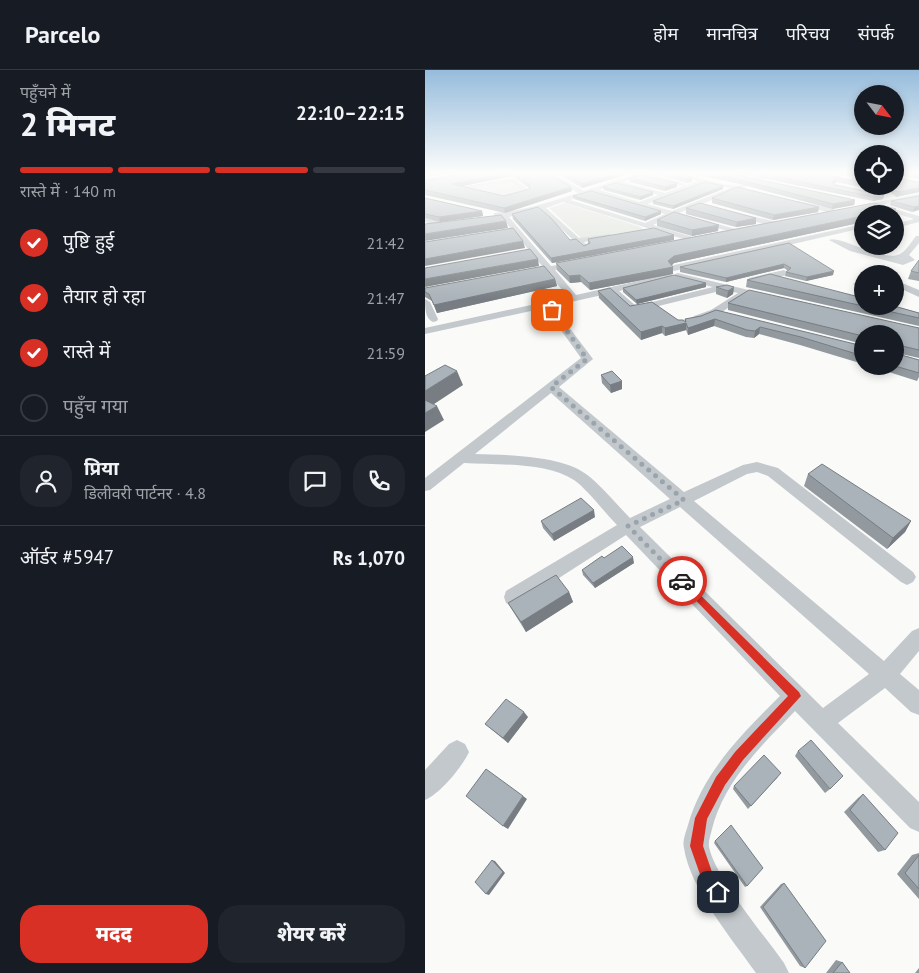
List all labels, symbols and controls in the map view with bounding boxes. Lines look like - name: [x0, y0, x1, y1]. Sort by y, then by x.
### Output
- text: Parcelo: [25, 19, 100, 50]
- text: होम: [653, 22, 678, 45]
- text: मानचित्र: [706, 22, 758, 45]
- text: परिचय: [786, 22, 830, 45]
- text: संपर्क: [858, 22, 894, 45]
- text: पहुँचने में: [20, 82, 70, 102]
- north arrow: [854, 85, 904, 135]
- map controls: [854, 85, 904, 375]
- text: 22:10–22:15: [296, 101, 405, 125]
- text: 2 मिनट: [20, 103, 115, 145]
- button: locate: [854, 145, 904, 195]
- text: रास्ते में · 140 m: [20, 181, 116, 201]
- button: layers: [854, 205, 904, 255]
- icon: check: [20, 229, 48, 257]
- text: पुष्टि हुई: [63, 229, 114, 253]
- text: 21:42: [367, 233, 405, 253]
- button: +: [854, 265, 904, 315]
- icon: check: [20, 284, 48, 312]
- text: तैयार हो रहा: [63, 284, 145, 308]
- text: 21:47: [367, 288, 405, 308]
- pin: [531, 289, 573, 331]
- icon: bag: [538, 296, 566, 324]
- button: −: [854, 325, 904, 375]
- icon: check: [20, 339, 48, 367]
- text: रास्ते में: [63, 339, 110, 363]
- text: 21:59: [367, 343, 405, 363]
- text: पहुँच गया: [63, 394, 128, 418]
- button: person: [20, 455, 72, 507]
- button: chat: [289, 455, 341, 507]
- button: phone: [353, 455, 405, 507]
- text: प्रिया: [84, 456, 119, 480]
- text: डिलीवरी पार्टनर · 4.8: [84, 483, 206, 503]
- text: ऑर्डर #5947: [20, 545, 114, 569]
- text: Rs 1,070: [333, 546, 405, 570]
- courier: [657, 556, 707, 606]
- icon: car: [668, 567, 696, 595]
- pin: [697, 871, 739, 913]
- icon: home: [704, 878, 732, 906]
- button: मदद: [20, 905, 208, 963]
- button: शेयर करें: [218, 905, 405, 963]

